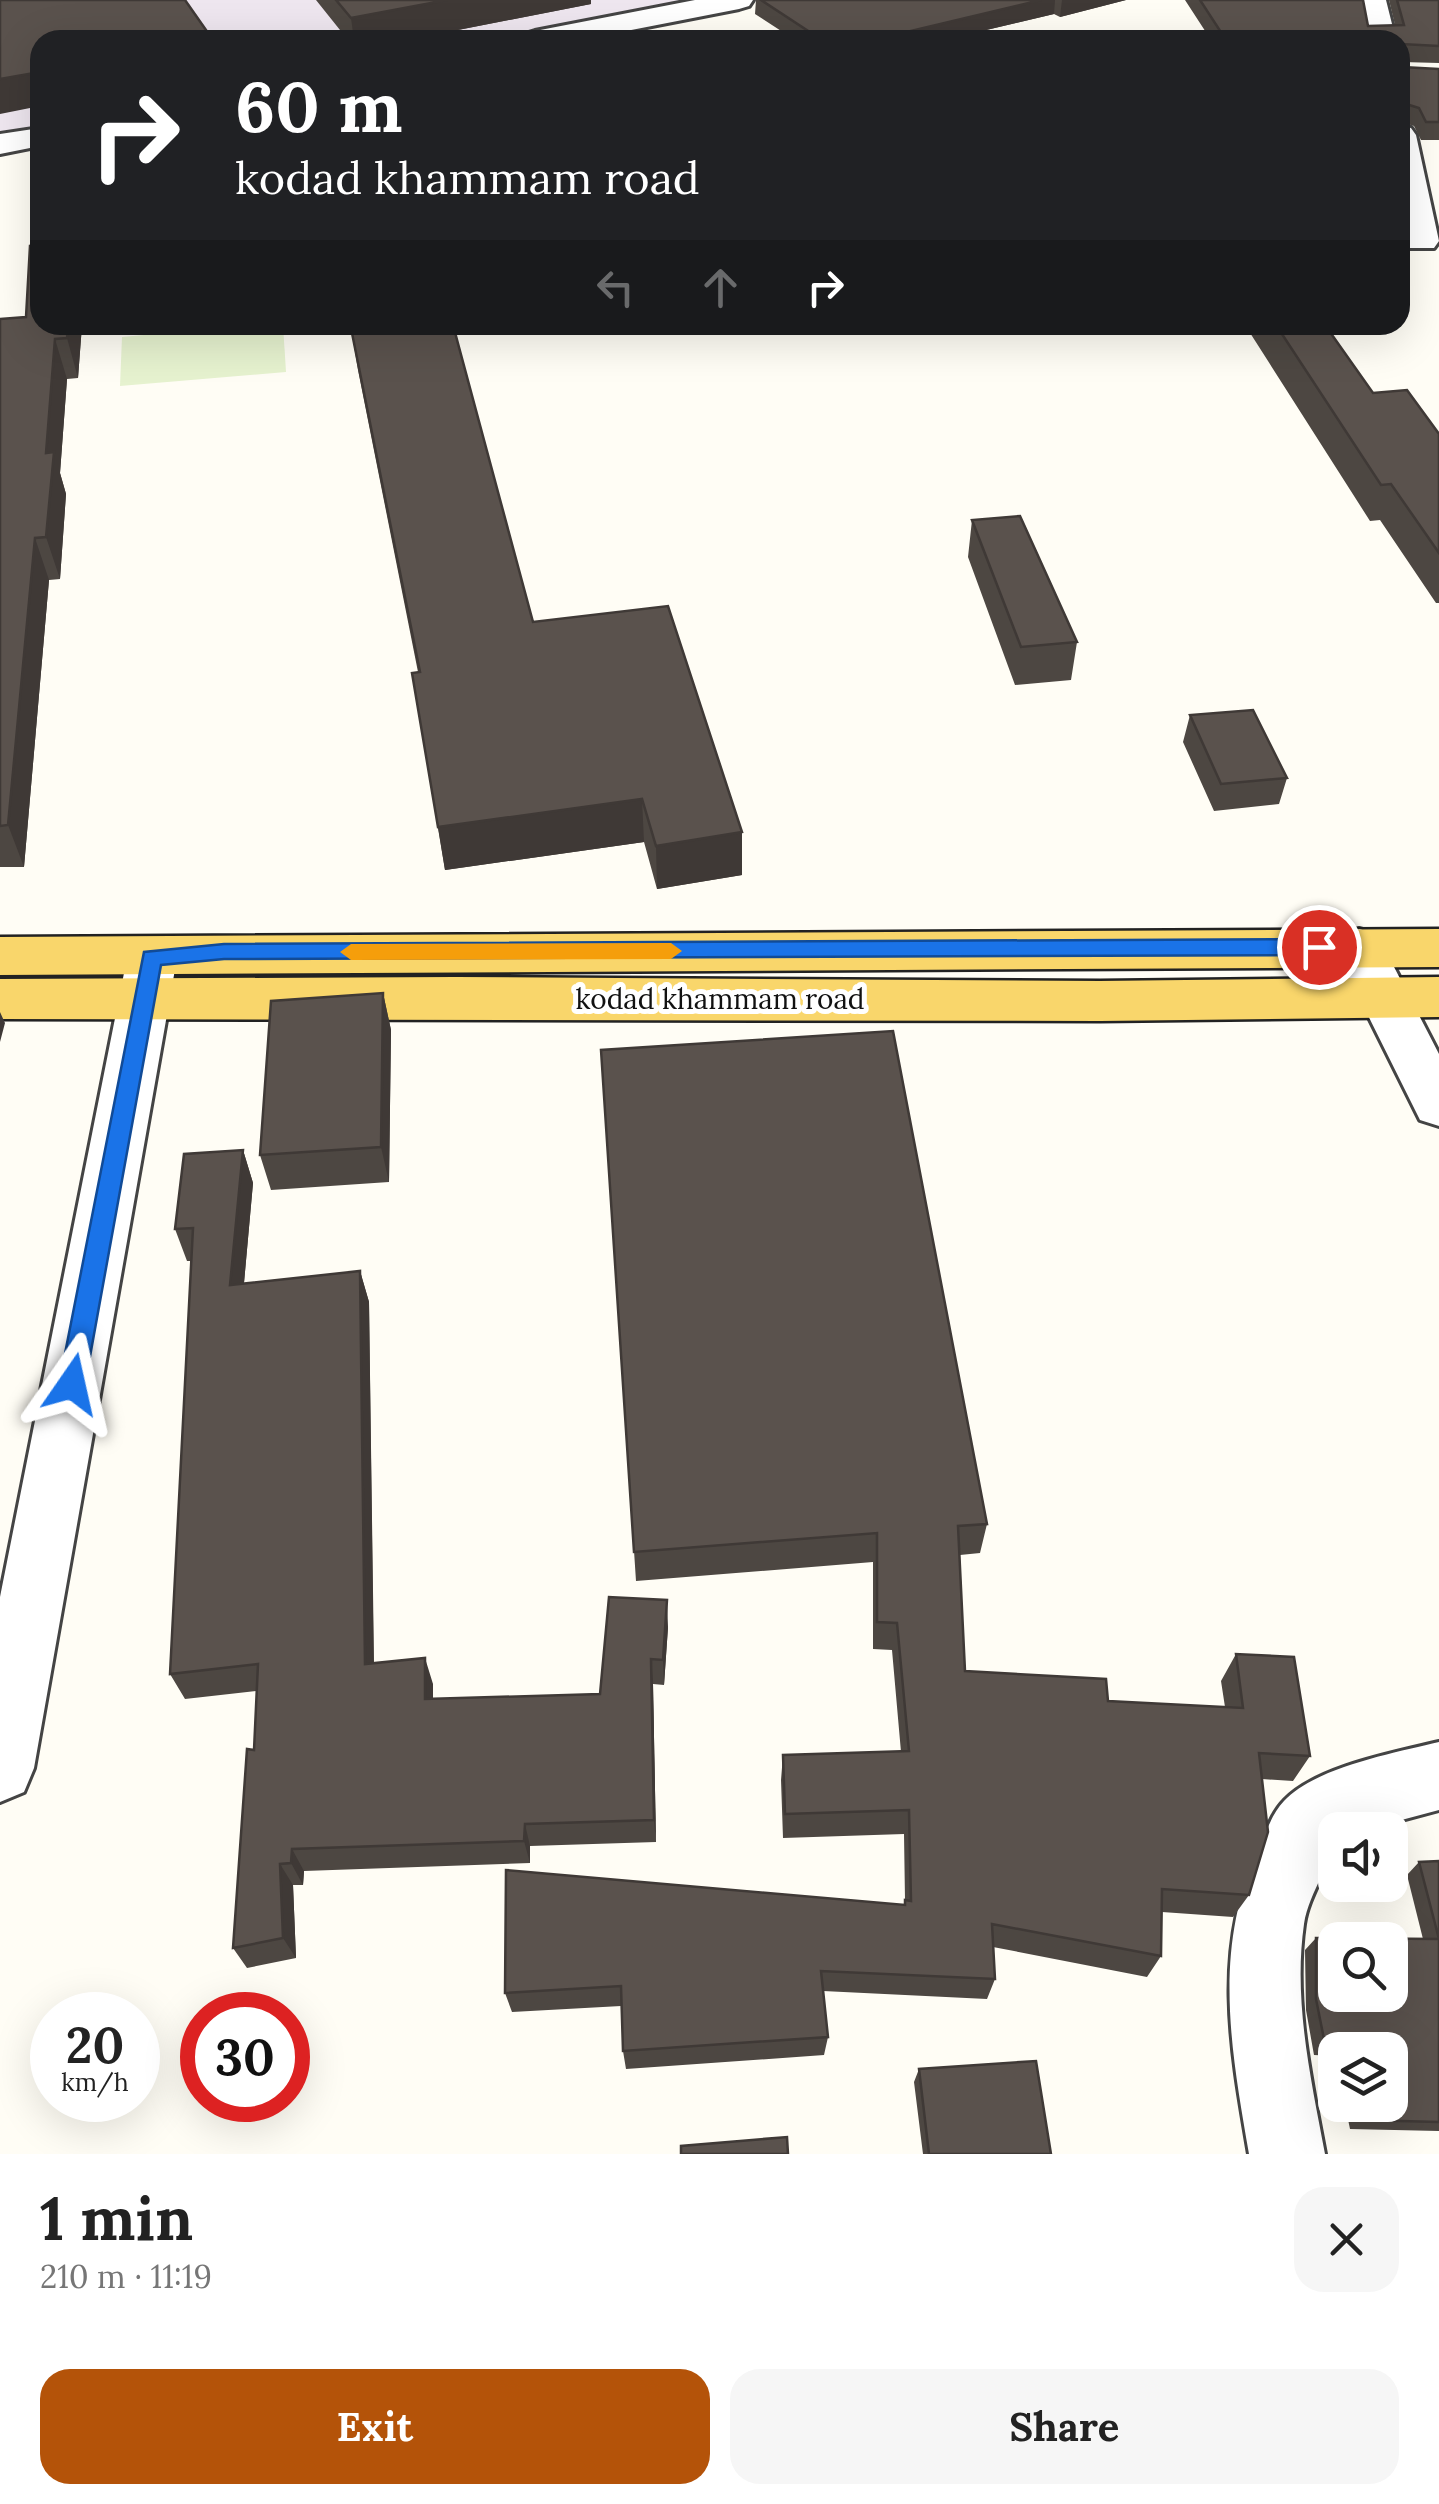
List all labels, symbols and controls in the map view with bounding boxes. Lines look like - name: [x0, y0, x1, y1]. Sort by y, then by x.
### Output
- text: 60 m: [235, 62, 403, 151]
- icon: right: [70, 70, 200, 200]
- text: kodad khammam road: [235, 149, 700, 206]
- icon: left: [588, 260, 643, 315]
- icon: ahead: [693, 260, 748, 315]
- icon: right: [798, 260, 853, 315]
- pin: [1277, 905, 1362, 990]
- icon: arrive: [1292, 920, 1347, 975]
- street label: kodad khammam road: [575, 981, 865, 1017]
- position arrow: [20, 1332, 124, 1436]
- map controls: [1318, 1812, 1408, 2122]
- button: sound: [1318, 1812, 1408, 1902]
- button: search: [1318, 1922, 1408, 2012]
- speed limit sign: 30: [180, 1992, 310, 2122]
- text: 20: [66, 2013, 124, 2077]
- button: layers: [1318, 2032, 1408, 2122]
- text: km/h: [61, 2066, 129, 2098]
- text: 1 min: [40, 2180, 193, 2256]
- button: close: [1294, 2187, 1399, 2292]
- text: 210 m · 11:19: [40, 2256, 212, 2297]
- button: Exit: [40, 2369, 710, 2484]
- button: Share: [730, 2369, 1399, 2484]

